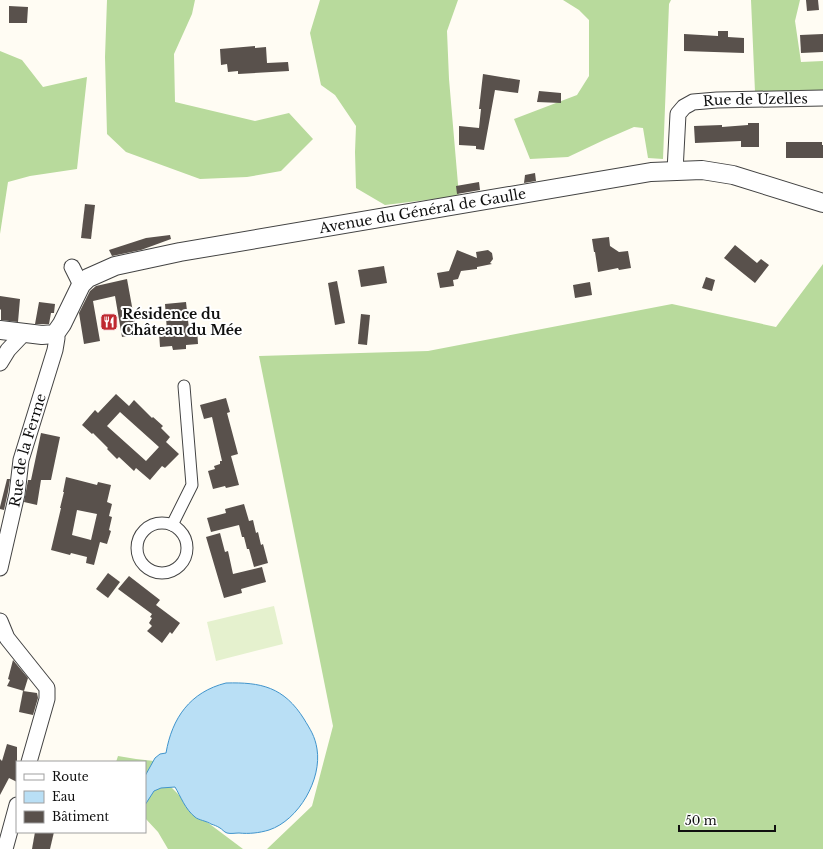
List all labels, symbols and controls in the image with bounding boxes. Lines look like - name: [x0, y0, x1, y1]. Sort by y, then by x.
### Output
- street label: Rue de Uzelles: [702, 89, 808, 110]
- street label: Avenue du Général de Gaulle: [317, 184, 527, 237]
- place label: Résidence du Château du Mée: [122, 305, 242, 339]
- restaurant icon: Résidence du Château du Mée: [99, 312, 119, 332]
- street label: Rue de la Ferme: [5, 391, 50, 509]
- legend: [16, 761, 146, 833]
- text: Route: [52, 769, 89, 784]
- text: Eau: [52, 789, 75, 804]
- scale bar: [679, 807, 775, 833]
- text: Bâtiment: [52, 809, 110, 824]
- text: 50 m: [685, 813, 717, 828]

